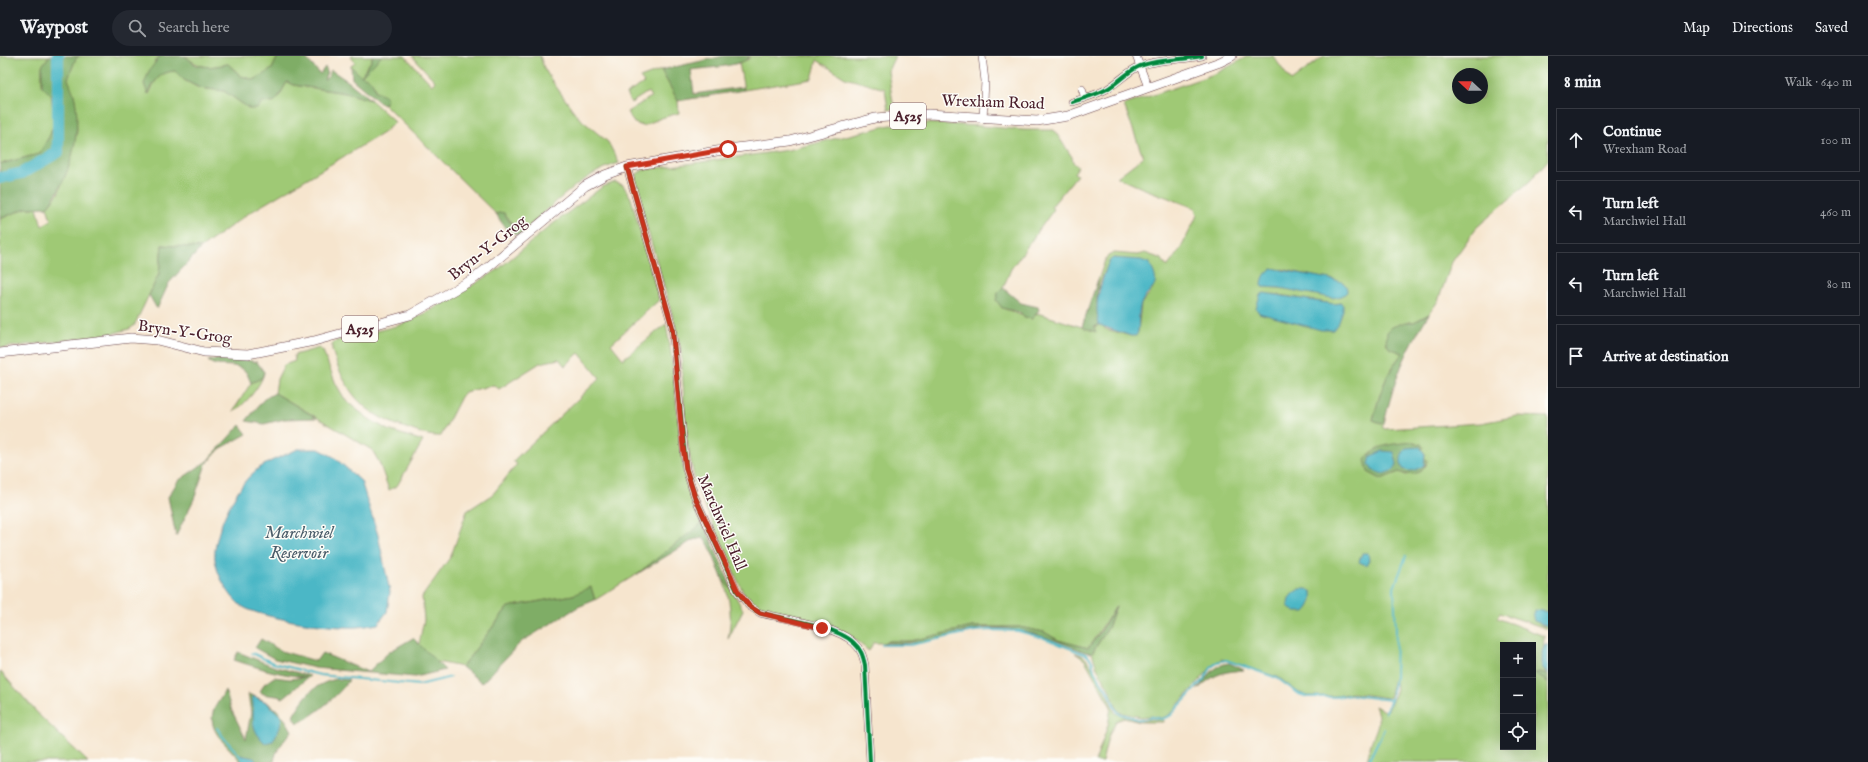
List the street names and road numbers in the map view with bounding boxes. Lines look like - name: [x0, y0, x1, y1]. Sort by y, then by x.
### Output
- street label: Wrexham Road: [941, 91, 1045, 115]
- road number: A525: [890, 103, 926, 129]
- street label: Bryn-Y-Grog: [445, 211, 532, 286]
- road number: A525: [342, 316, 378, 342]
- street label: Bryn-Y-Grog: [137, 317, 233, 350]
- street label: Marchwiel Hall: [692, 472, 751, 574]

